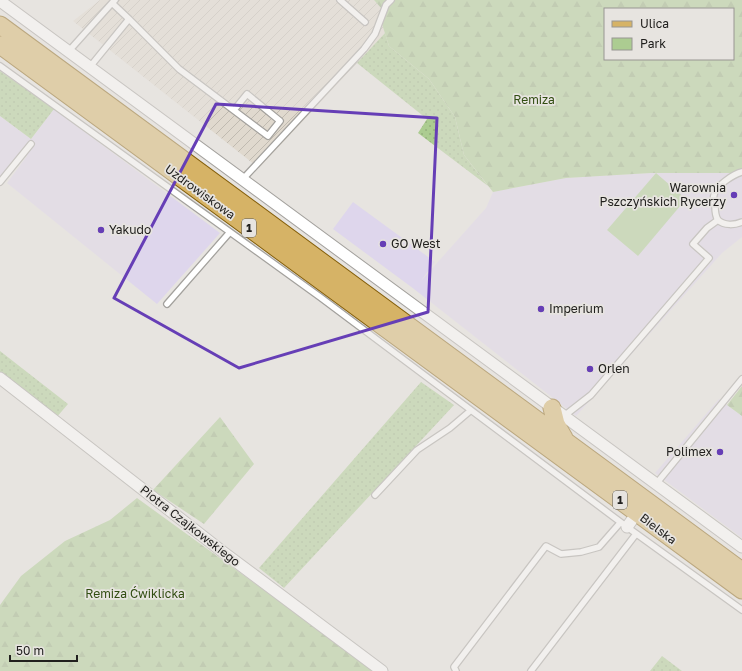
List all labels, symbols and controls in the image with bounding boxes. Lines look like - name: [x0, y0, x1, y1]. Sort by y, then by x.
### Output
- legend: [604, 8, 734, 60]
- text: Ulica: [640, 16, 669, 31]
- text: Park: [640, 36, 666, 51]
- park label: Remiza: [513, 92, 555, 107]
- street label: Uzdrowiskowa: [162, 161, 238, 222]
- place label: Warownia Pszczyńskich Rycerzy: [600, 180, 726, 209]
- marker: Warownia Pszczyńskich Rycerzy: [729, 190, 739, 200]
- road number: 1: [242, 219, 256, 237]
- place label: Yakudo: [109, 222, 151, 237]
- marker: Yakudo: [96, 225, 106, 235]
- place label: GO West: [391, 236, 441, 251]
- marker: GO West: [378, 239, 388, 249]
- place label: Imperium: [549, 301, 604, 316]
- marker: Imperium: [536, 304, 546, 314]
- place label: Orlen: [598, 361, 630, 376]
- marker: Orlen: [585, 364, 595, 374]
- place label: Polimex: [666, 444, 712, 459]
- marker: Polimex: [715, 447, 725, 457]
- street label: Piotra Czajkowskiego: [137, 482, 243, 569]
- road number: 1: [613, 491, 627, 509]
- street label: Bielska: [637, 510, 680, 547]
- park label: Remiza Ćwiklicka: [85, 586, 185, 601]
- scale bar: [10, 637, 77, 663]
- text: 50 m: [16, 643, 44, 658]

